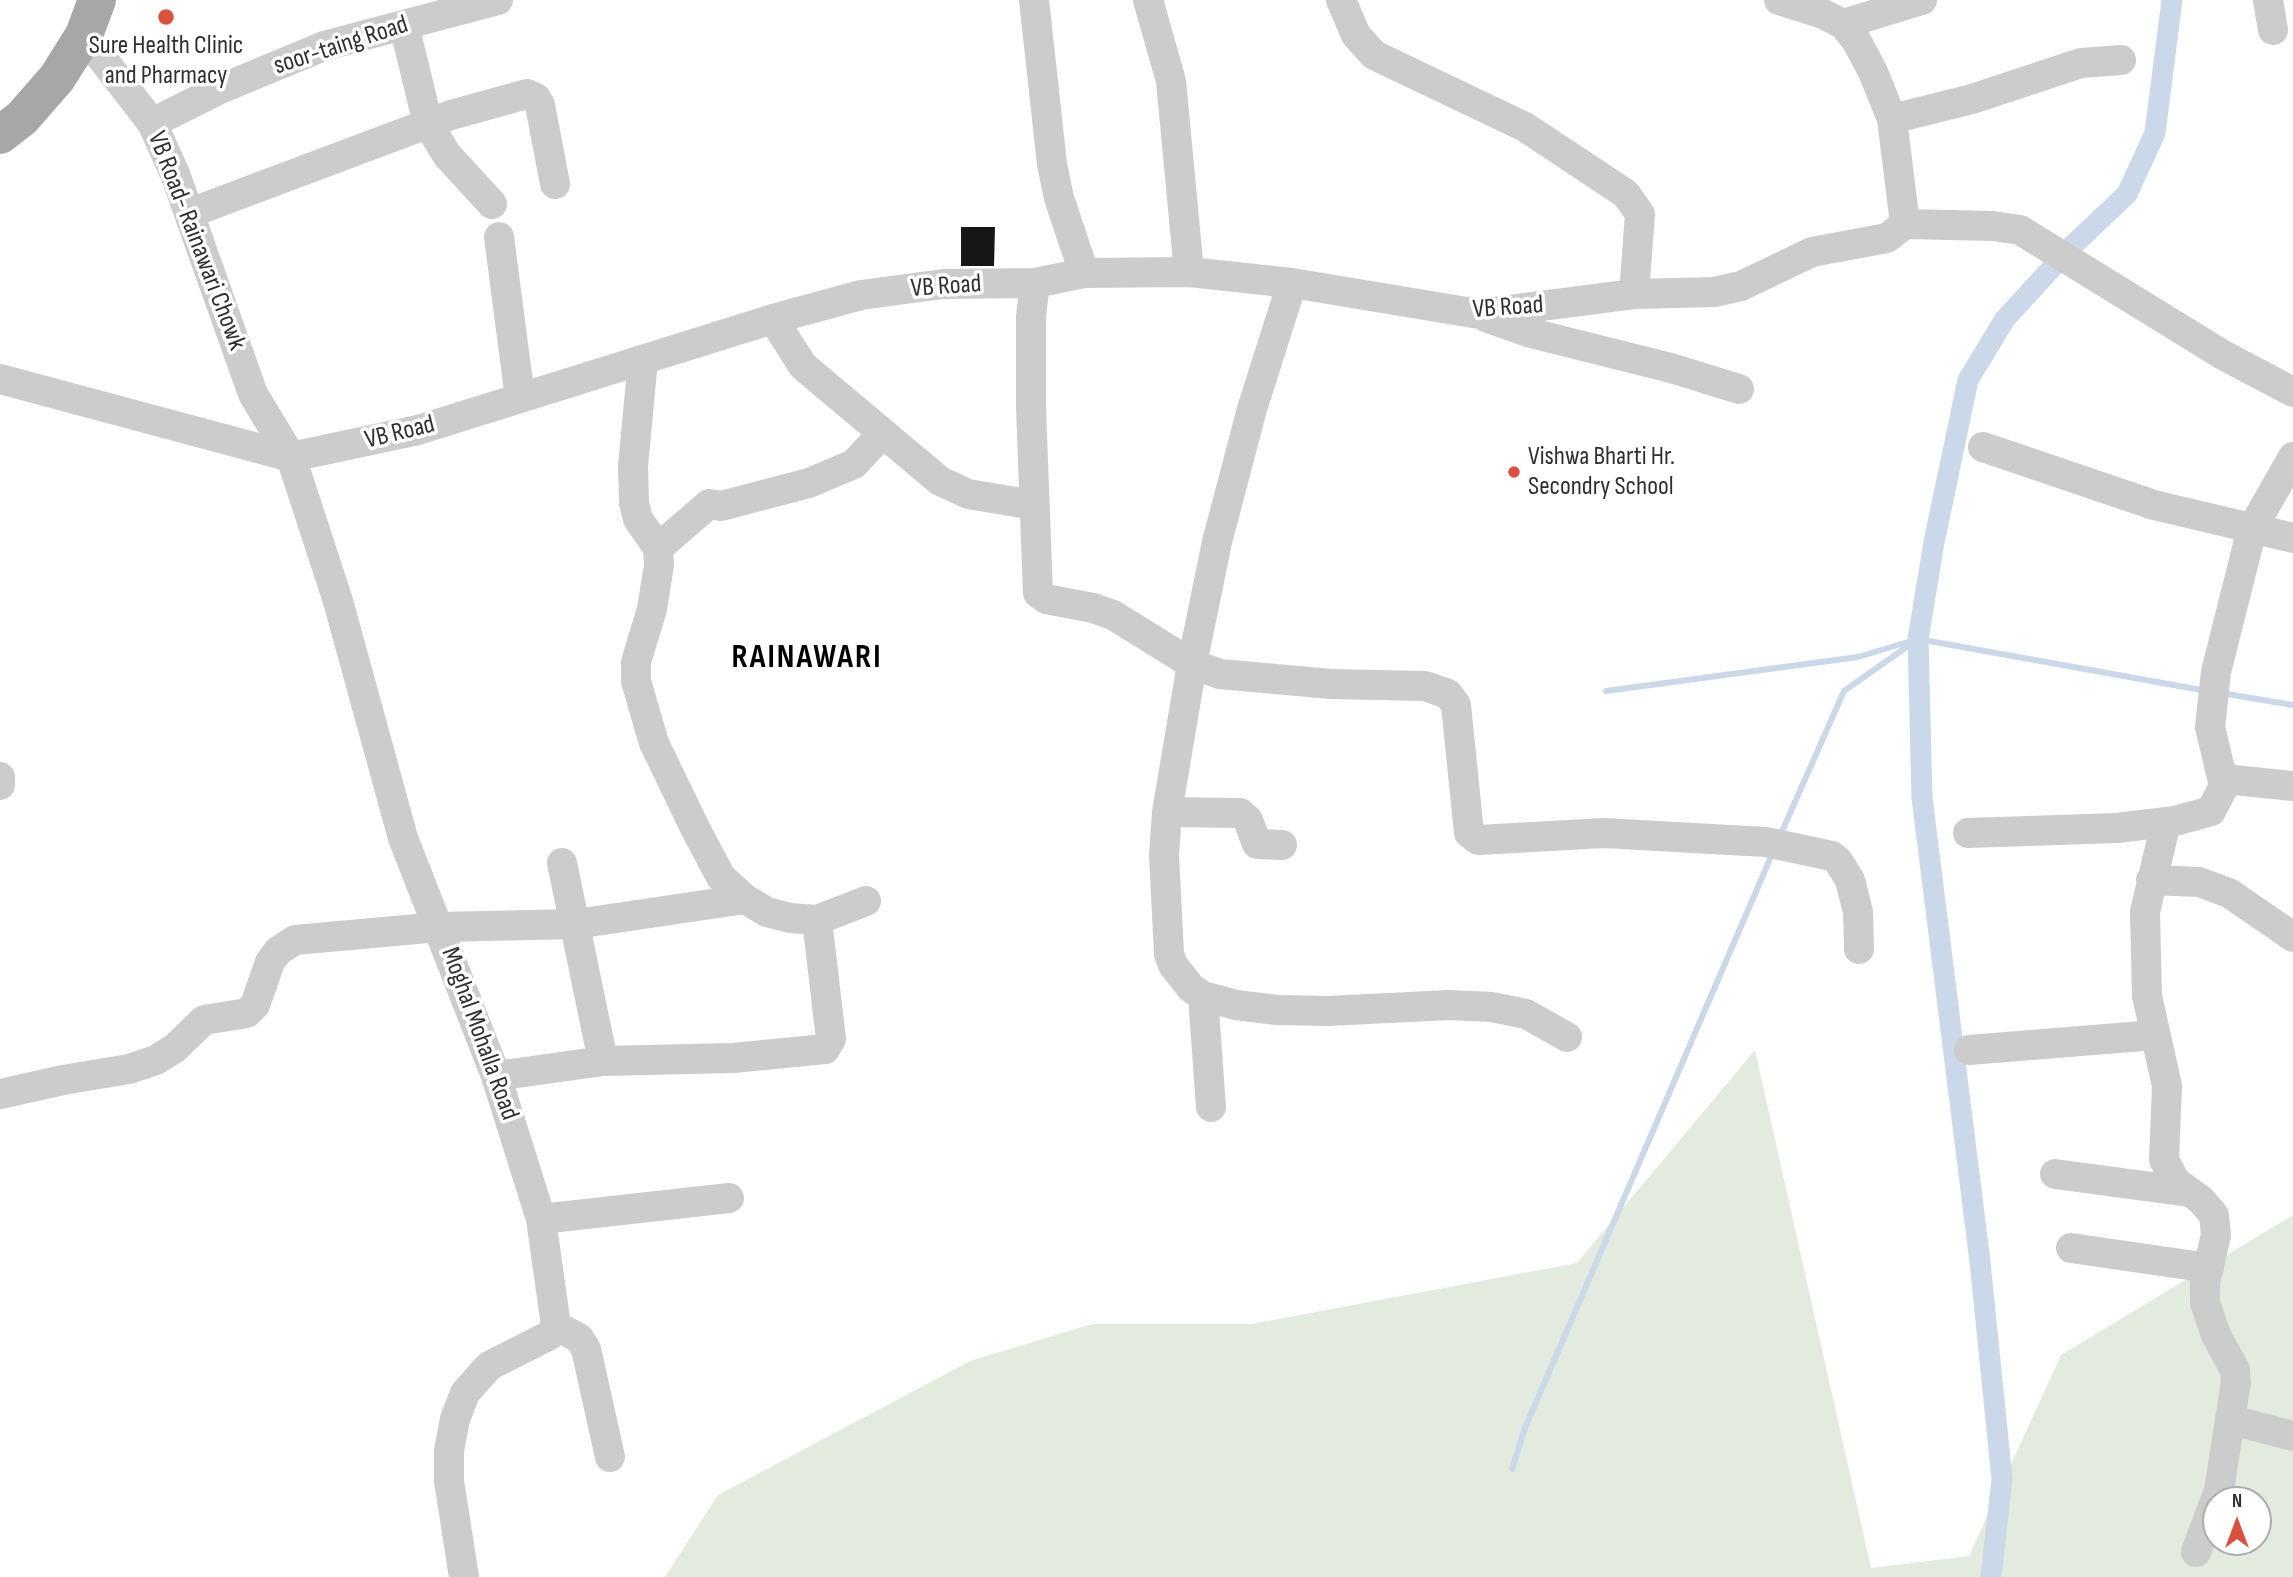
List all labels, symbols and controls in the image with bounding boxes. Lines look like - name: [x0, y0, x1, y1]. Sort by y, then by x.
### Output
- marker: Sure Health Clinic and Pharmacy: [156, 7, 176, 27]
- street label: soor-taing Road: [270, 10, 412, 82]
- place label: Sure Health Clinic and Pharmacy: [89, 30, 243, 92]
- street label: VB Road- Rainawari Chowk: [140, 127, 252, 355]
- street label: VB Road: [910, 269, 982, 305]
- street label: VB Road: [1472, 290, 1544, 326]
- street label: VB Road: [362, 409, 438, 457]
- place label: Vishwa Bharti Hr. Secondry School: [1528, 441, 1675, 503]
- marker: Vishwa Bharti Hr. Secondry School: [1506, 464, 1522, 480]
- district label: RAINAWARI: [733, 639, 881, 679]
- street label: Moghal Mohalla Road: [433, 944, 525, 1124]
- north arrow: [2202, 1486, 2272, 1556]
- text: N: [2232, 1490, 2242, 1513]

